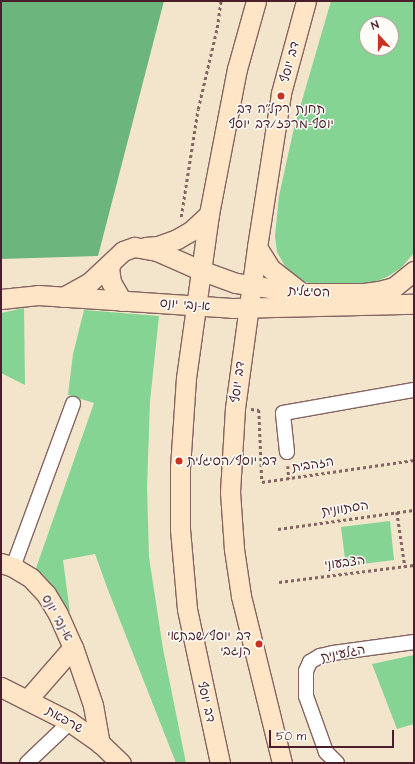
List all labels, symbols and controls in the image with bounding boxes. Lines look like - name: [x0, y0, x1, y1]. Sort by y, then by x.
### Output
- north arrow: [359, 16, 399, 56]
- text: N: [369, 17, 381, 34]
- street label: דב יוסף: [277, 40, 303, 84]
- marker: תחנת רקל״ה דב יוסף-מרכז/דב יוסף: [276, 91, 286, 101]
- place label: תחנת רקל״ה דב יוסף-מרכז/דב יוסף: [228, 102, 334, 133]
- street label: הסיגלית: [287, 283, 331, 301]
- street label: א-נבי יונס: [159, 295, 211, 315]
- street label: דב יוסף: [228, 360, 248, 404]
- place label: דב יוסף/הסיגלית: [187, 453, 277, 469]
- street label: הזהבית: [291, 454, 335, 476]
- marker: דב יוסף/הסיגלית: [174, 456, 184, 466]
- street label: הסתוונית: [320, 498, 370, 520]
- street label: הצבעוני: [324, 553, 366, 573]
- street label: א-נבי יונס: [38, 592, 76, 644]
- place label: דב יוסף/שבתאי הנגבי: [167, 629, 251, 660]
- marker: דב יוסף/שבתאי הנגבי: [254, 639, 264, 649]
- street label: הגלעינית: [319, 642, 367, 666]
- street label: דב יוסף: [194, 680, 218, 724]
- street label: שרפאת: [43, 703, 85, 737]
- scale bar: [271, 722, 396, 748]
- text: 50 m: [276, 728, 306, 745]

